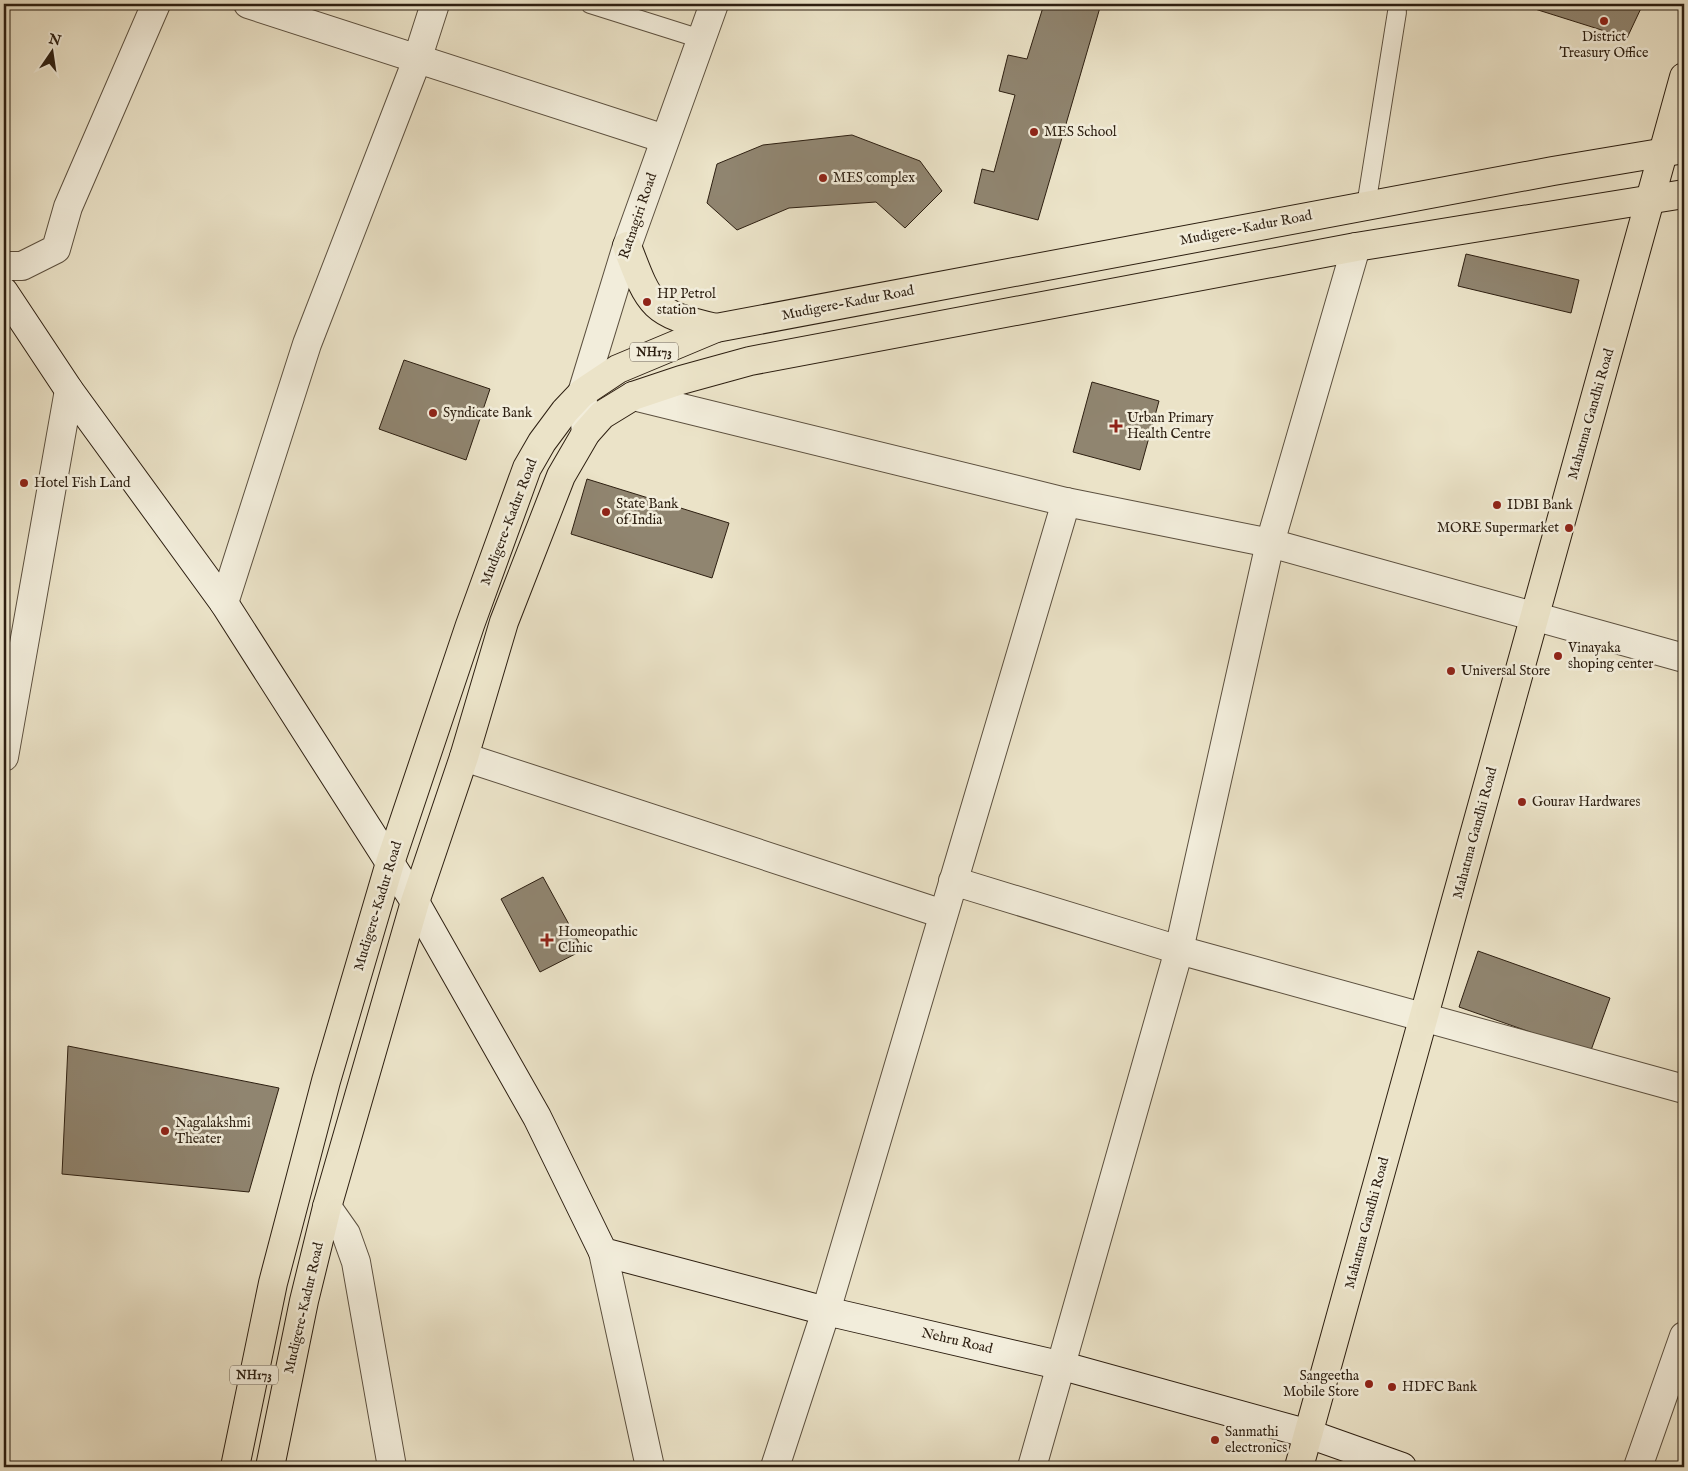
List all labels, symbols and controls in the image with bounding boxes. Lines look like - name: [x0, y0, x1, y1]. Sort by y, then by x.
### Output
- marker: District Treasury Office: [1598, 15, 1610, 27]
- north arrow: [28, 28, 78, 78]
- place label: District Treasury Office: [1560, 28, 1649, 62]
- text: N: [46, 30, 63, 50]
- place label: MES School: [1044, 123, 1117, 141]
- marker: MES School: [1028, 126, 1040, 138]
- place label: MES complex: [833, 169, 915, 187]
- street label: Ratnagiri Road: [615, 170, 661, 261]
- marker: MES complex: [817, 172, 829, 184]
- street label: Mudigere-Kadur Road: [1178, 206, 1314, 250]
- street label: Mudigere-Kadur Road: [780, 281, 916, 325]
- place label: HP Petrol station: [657, 285, 716, 319]
- marker: HP Petrol station: [641, 296, 653, 308]
- road number: NH173: [630, 342, 678, 362]
- street label: Mahatma Gandhi Road: [1564, 346, 1618, 482]
- place label: Syndicate Bank: [443, 404, 533, 422]
- marker: Syndicate Bank: [427, 407, 439, 419]
- place label: Urban Primary Health Centre: [1127, 409, 1214, 443]
- marker: Urban Primary Health Centre: [1109, 419, 1123, 433]
- street label: Mudigere-Kadur Road: [477, 456, 542, 588]
- place label: Hotel Fish Land: [34, 474, 131, 492]
- marker: Hotel Fish Land: [18, 477, 30, 489]
- place label: State Bank of India: [616, 495, 679, 529]
- place label: IDBI Bank: [1507, 496, 1573, 514]
- marker: IDBI Bank: [1491, 499, 1503, 511]
- marker: State Bank of India: [600, 506, 612, 518]
- place label: MORE Supermarket: [1437, 519, 1559, 537]
- marker: MORE Supermarket: [1563, 522, 1575, 534]
- place label: Vinayaka shoping center: [1567, 639, 1653, 673]
- marker: Vinayaka shoping center: [1552, 650, 1564, 662]
- place label: Universal Store: [1461, 662, 1551, 680]
- marker: Universal Store: [1445, 665, 1457, 677]
- street label: Mahatma Gandhi Road: [1449, 765, 1501, 901]
- place label: Gourav Hardwares: [1532, 793, 1641, 811]
- marker: Gourav Hardwares: [1516, 796, 1528, 808]
- street label: Mudigere-Kadur Road: [350, 839, 406, 973]
- place label: Homeopathic Clinic: [558, 923, 638, 957]
- marker: Homeopathic Clinic: [540, 933, 554, 947]
- place label: Nagalakshmi Theater: [175, 1114, 251, 1148]
- marker: Nagalakshmi Theater: [159, 1125, 171, 1137]
- street label: Mahatma Gandhi Road: [1341, 1155, 1393, 1291]
- street label: Mudigere-Kadur Road: [280, 1240, 328, 1375]
- street label: Nehru Road: [920, 1324, 995, 1358]
- road number: NH173: [230, 1366, 278, 1384]
- place label: Sangeetha Mobile Store: [1283, 1367, 1360, 1401]
- marker: Sangeetha Mobile Store: [1363, 1378, 1375, 1390]
- place label: HDFC Bank: [1402, 1378, 1478, 1396]
- marker: HDFC Bank: [1386, 1381, 1398, 1393]
- place label: Sanmathi electronics: [1225, 1423, 1287, 1457]
- marker: Sanmathi electronics: [1209, 1434, 1221, 1446]

